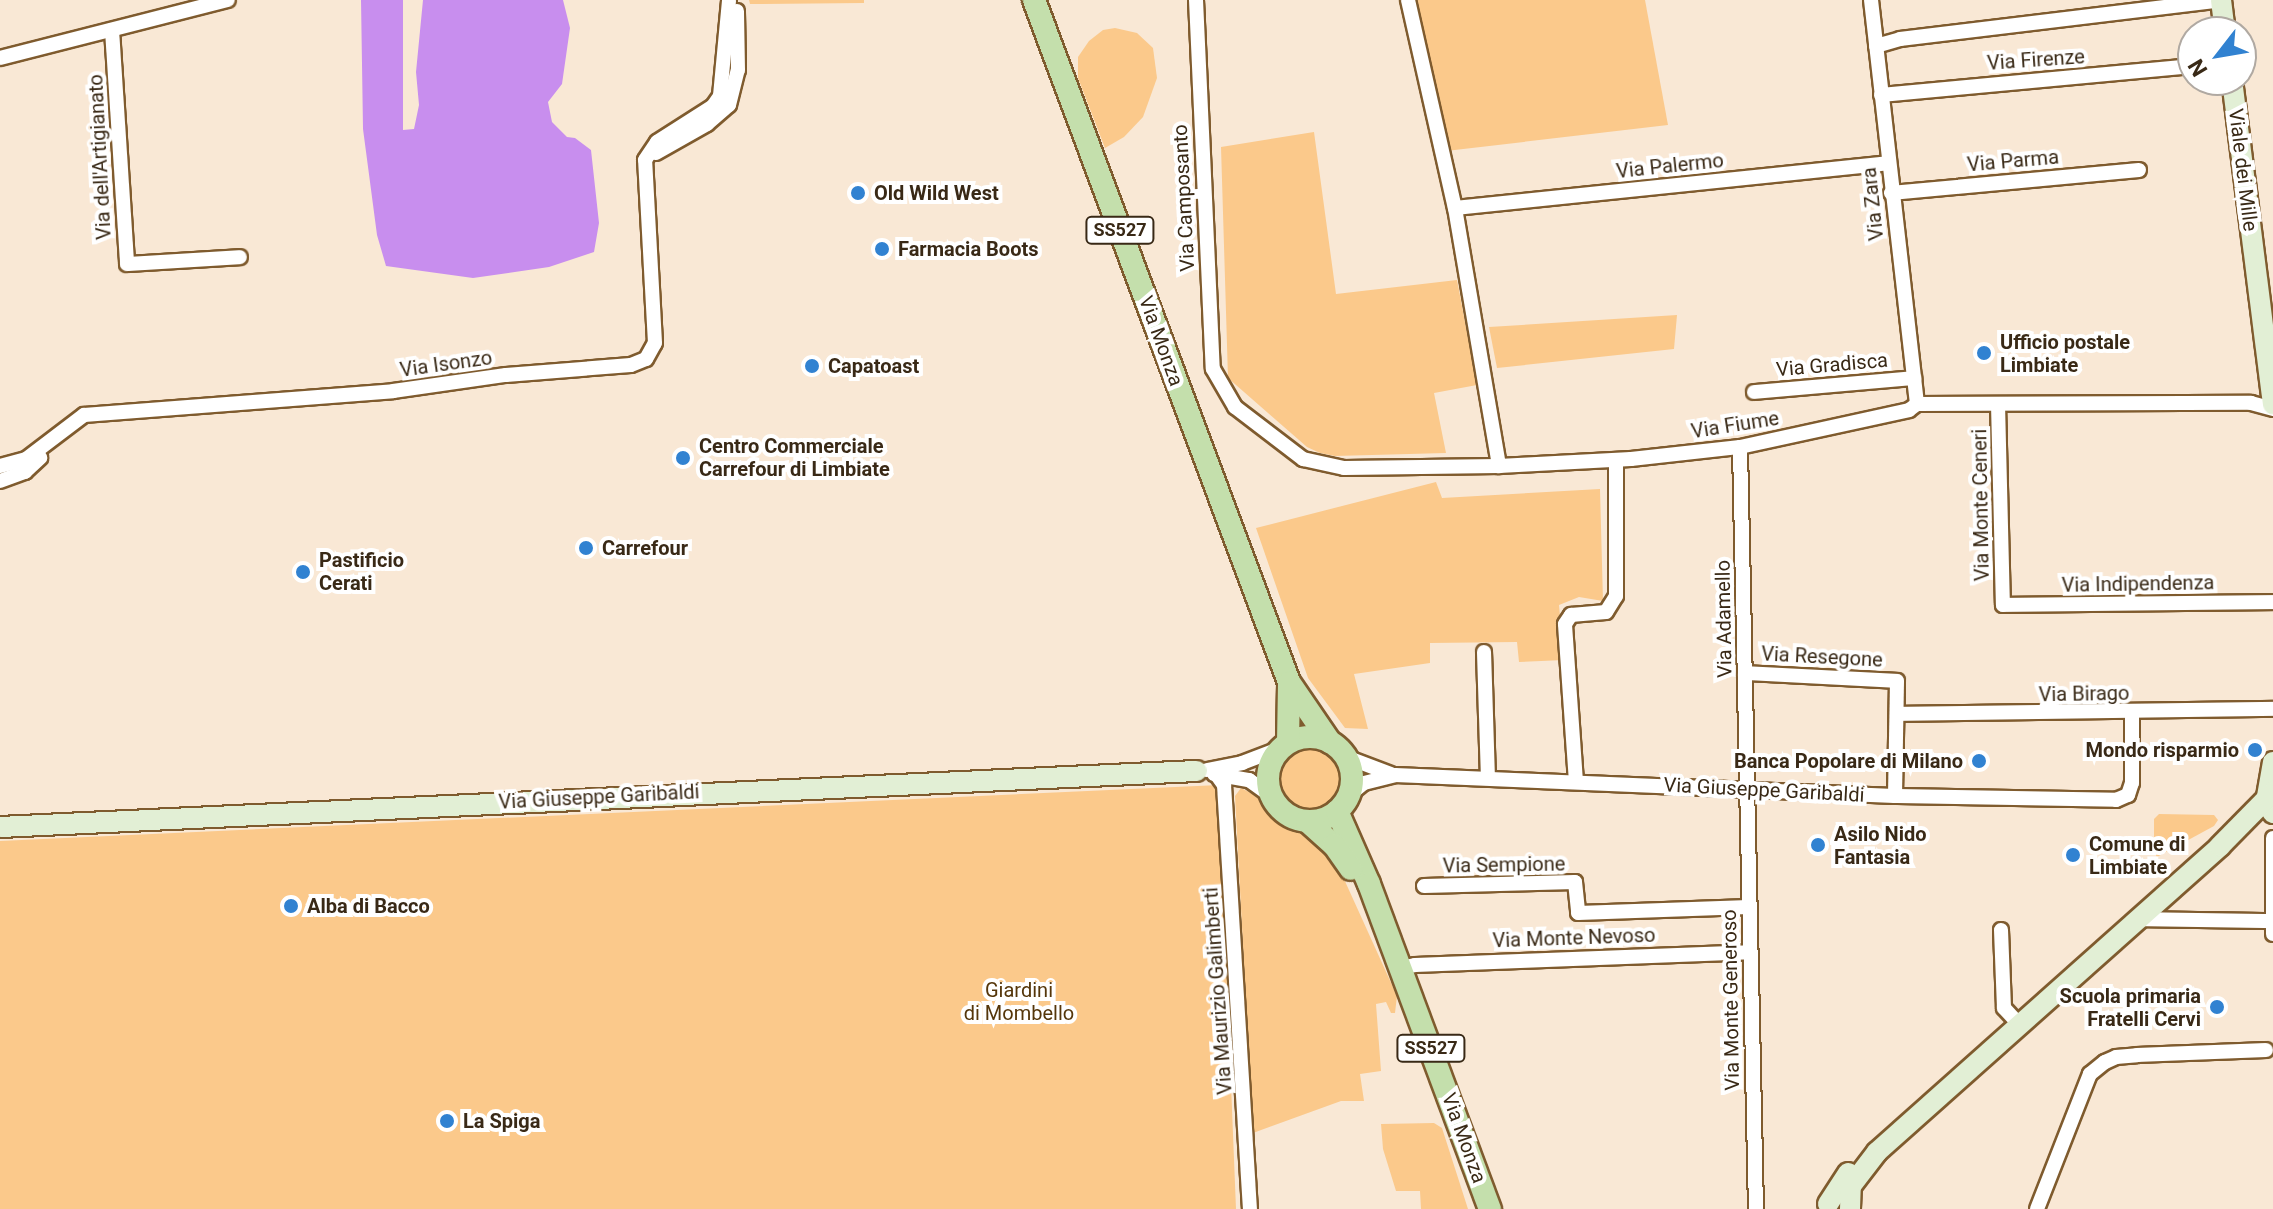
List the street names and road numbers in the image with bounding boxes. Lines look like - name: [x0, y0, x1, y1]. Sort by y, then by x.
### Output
- street label: Via Firenze: [1986, 45, 2086, 75]
- street label: Via dell'Artigianato: [84, 74, 116, 240]
- street label: Viale dei Mille: [2224, 107, 2262, 233]
- street label: Via Camposanto: [1168, 124, 1200, 272]
- street label: Via Parma: [1966, 145, 2060, 177]
- street label: Via Palermo: [1615, 148, 1725, 184]
- street label: Via Zara: [1857, 166, 1889, 242]
- road number: SS527: [1084, 216, 1156, 244]
- street label: Via Monza: [1134, 293, 1188, 389]
- street label: Via Isonzo: [398, 346, 494, 382]
- street label: Via Gradisca: [1775, 348, 1889, 382]
- street label: Via Fiume: [1689, 406, 1781, 444]
- street label: Via Monte Ceneri: [1968, 429, 1994, 581]
- street label: Via Adamello: [1711, 560, 1737, 678]
- street label: Via Indipendenza: [2061, 571, 2215, 597]
- street label: Via Resegone: [1761, 642, 1883, 672]
- street label: Via Birago: [2038, 681, 2130, 707]
- street label: Via Giuseppe Garibaldi: [1663, 773, 1865, 807]
- street label: Via Giuseppe Garibaldi: [498, 780, 700, 814]
- street label: Via Sempione: [1442, 852, 1566, 878]
- street label: Via Maurizio Galimberti: [1199, 886, 1237, 1096]
- street label: Via Monte Generoso: [1717, 909, 1745, 1091]
- street label: Via Monte Nevoso: [1492, 923, 1656, 953]
- road number: SS527: [1395, 1034, 1467, 1062]
- street label: Via Monza: [1437, 1090, 1491, 1186]

